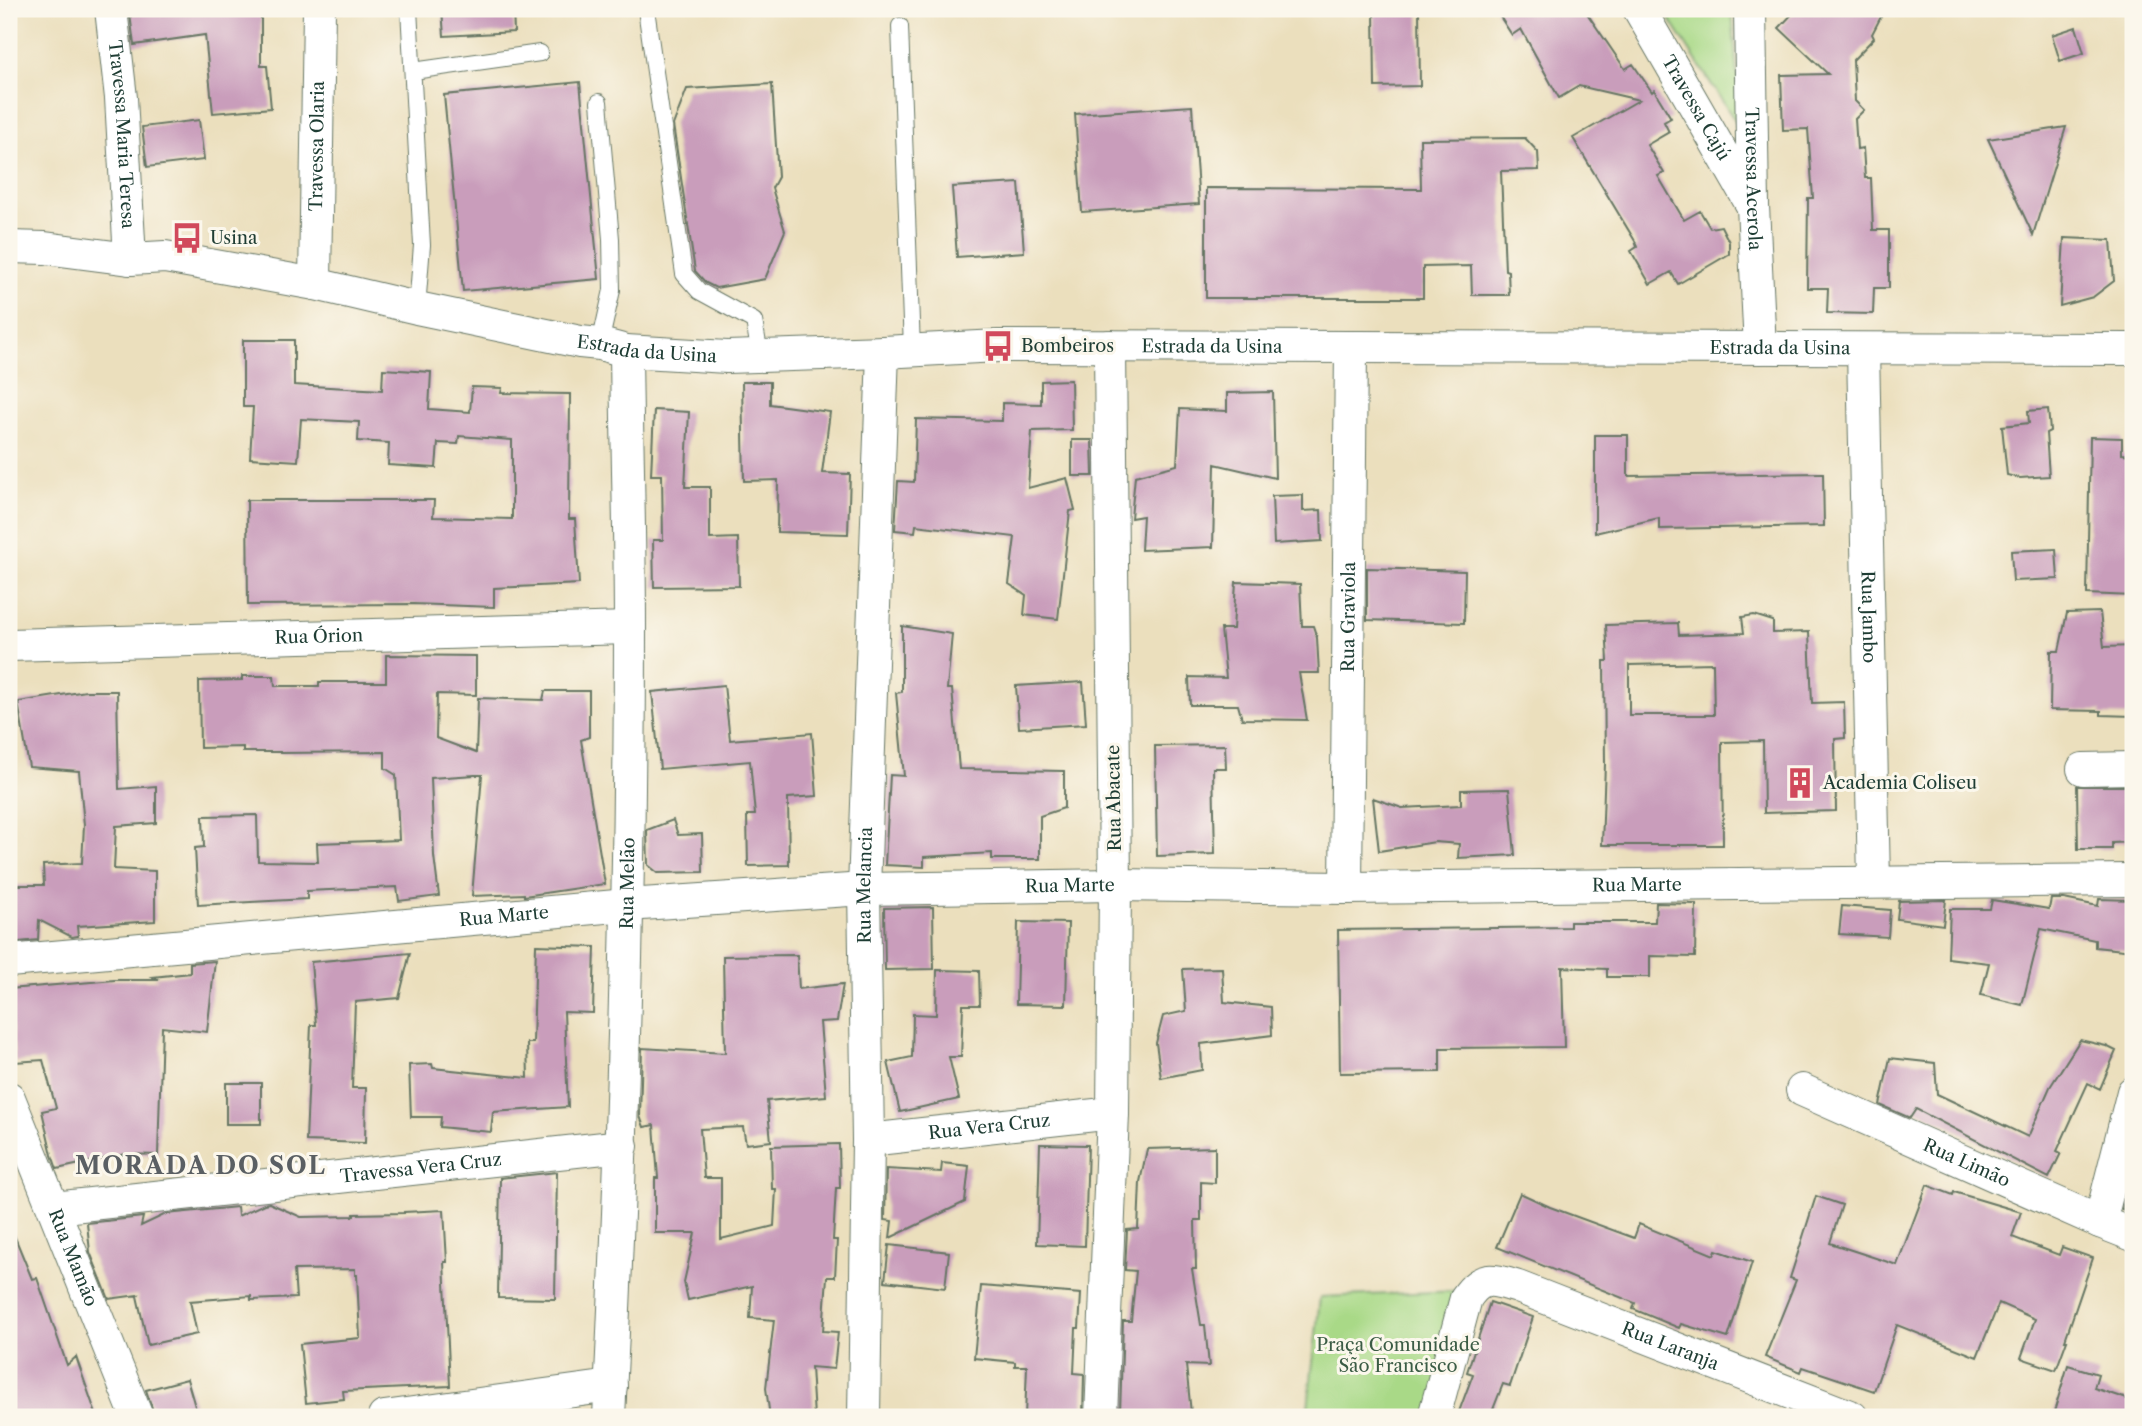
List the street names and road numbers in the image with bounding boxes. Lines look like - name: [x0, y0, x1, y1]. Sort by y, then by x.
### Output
- street label: Travessa Maria Teresa: [104, 39, 139, 230]
- street label: Travessa Cajú: [1657, 51, 1735, 164]
- street label: Travessa Olaria: [305, 80, 329, 211]
- street label: Travessa Acerola: [1740, 107, 1766, 252]
- street label: Estrada da Usina: [576, 331, 718, 367]
- street label: Estrada da Usina: [1141, 335, 1283, 358]
- street label: Estrada da Usina: [1709, 337, 1851, 359]
- street label: Rua Graviola: [1337, 561, 1360, 672]
- street label: Rua Jambo: [1857, 570, 1880, 664]
- street label: Rua Órion: [274, 624, 364, 649]
- street label: Rua Abacate: [1102, 744, 1126, 852]
- street label: Rua Melancia: [853, 826, 877, 944]
- street label: Rua Melão: [616, 837, 639, 930]
- street label: Rua Marte: [1025, 874, 1115, 897]
- street label: Rua Marte: [1592, 874, 1682, 896]
- street label: Rua Marte: [458, 901, 550, 931]
- street label: Rua Vera Cruz: [927, 1109, 1051, 1144]
- street label: Rua Limão: [1920, 1134, 2014, 1192]
- street label: Travessa Vera Cruz: [339, 1148, 503, 1188]
- street label: Rua Mamão: [44, 1206, 102, 1310]
- street label: Rua Laranja: [1618, 1317, 1722, 1375]

